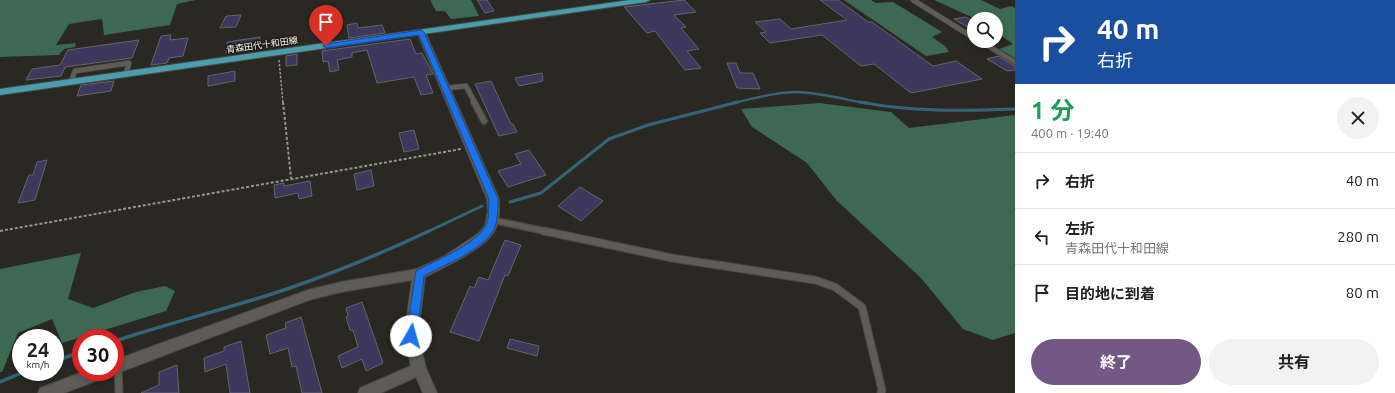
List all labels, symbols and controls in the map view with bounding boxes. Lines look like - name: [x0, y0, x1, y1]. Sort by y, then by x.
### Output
- pin: [309, 5, 343, 46]
- icon: arrive: [315, 11, 337, 33]
- map controls: [967, 12, 1003, 48]
- button: search: [967, 12, 1003, 48]
- text: 40 m: [1097, 13, 1159, 44]
- icon: right: [1031, 16, 1083, 68]
- street label: 青森田代十和田線: [226, 34, 299, 55]
- text: 右折: [1097, 50, 1133, 70]
- text: 1 分: [1031, 97, 1074, 124]
- button: close: [1337, 97, 1379, 139]
- text: 400 m · 19:40: [1031, 126, 1109, 140]
- icon: right: [1031, 170, 1053, 192]
- text: 40 m: [1346, 172, 1379, 189]
- text: 右折: [1065, 173, 1095, 190]
- text: 左折: [1065, 220, 1095, 237]
- icon: left: [1031, 226, 1053, 248]
- text: 280 m: [1337, 228, 1379, 245]
- text: 青森田代十和田線: [1065, 241, 1169, 255]
- icon: arrive: [1031, 282, 1053, 304]
- text: 80 m: [1346, 284, 1379, 301]
- text: 目的地に到着: [1065, 285, 1155, 302]
- position arrow: [390, 315, 432, 357]
- speed limit sign: 30: [72, 329, 124, 381]
- text: 24: [27, 338, 49, 361]
- button: 終了: [1031, 339, 1201, 385]
- button: 共有: [1209, 339, 1379, 385]
- text: km/h: [26, 359, 50, 370]

